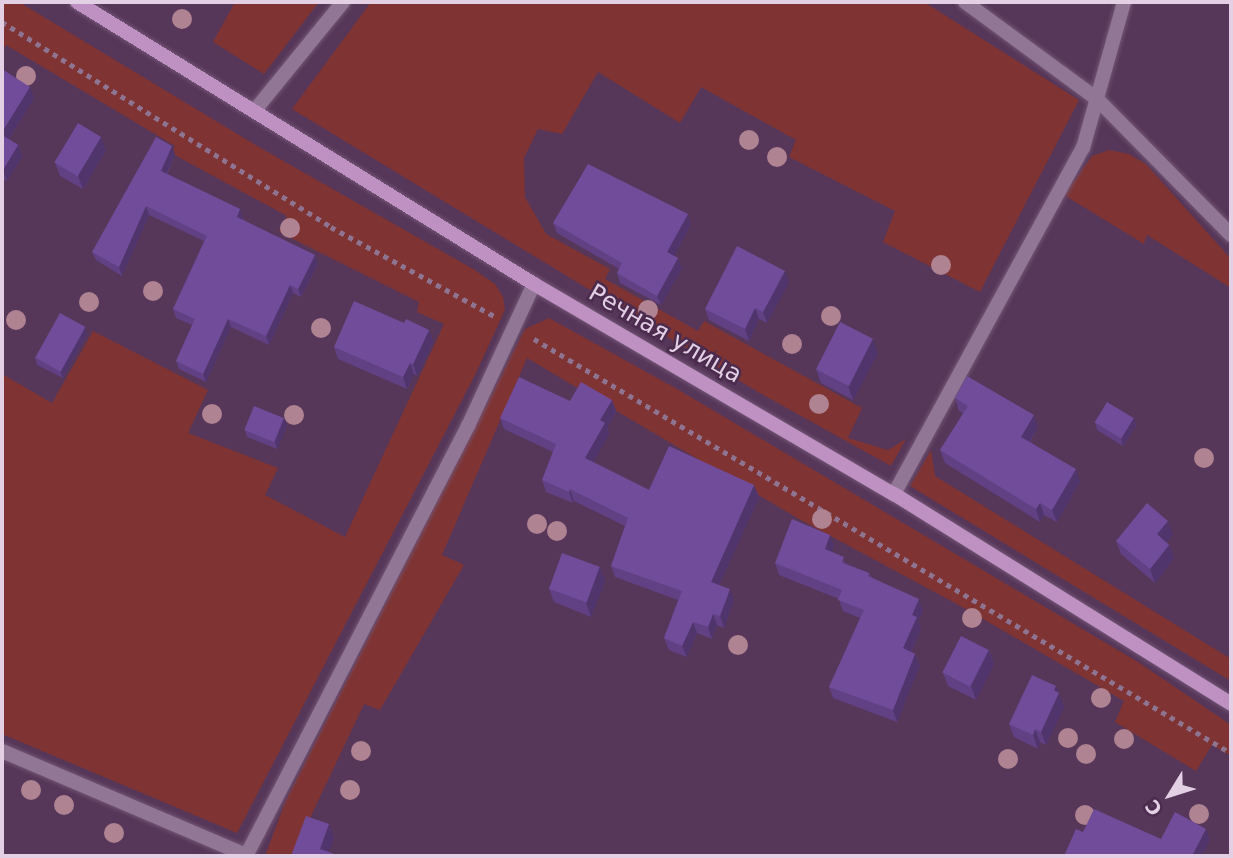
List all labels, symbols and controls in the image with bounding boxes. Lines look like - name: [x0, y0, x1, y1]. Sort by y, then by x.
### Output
- street label: Речная улица: [583, 279, 747, 389]
- north arrow: [1135, 760, 1205, 830]
- text: С: [1140, 796, 1166, 820]

